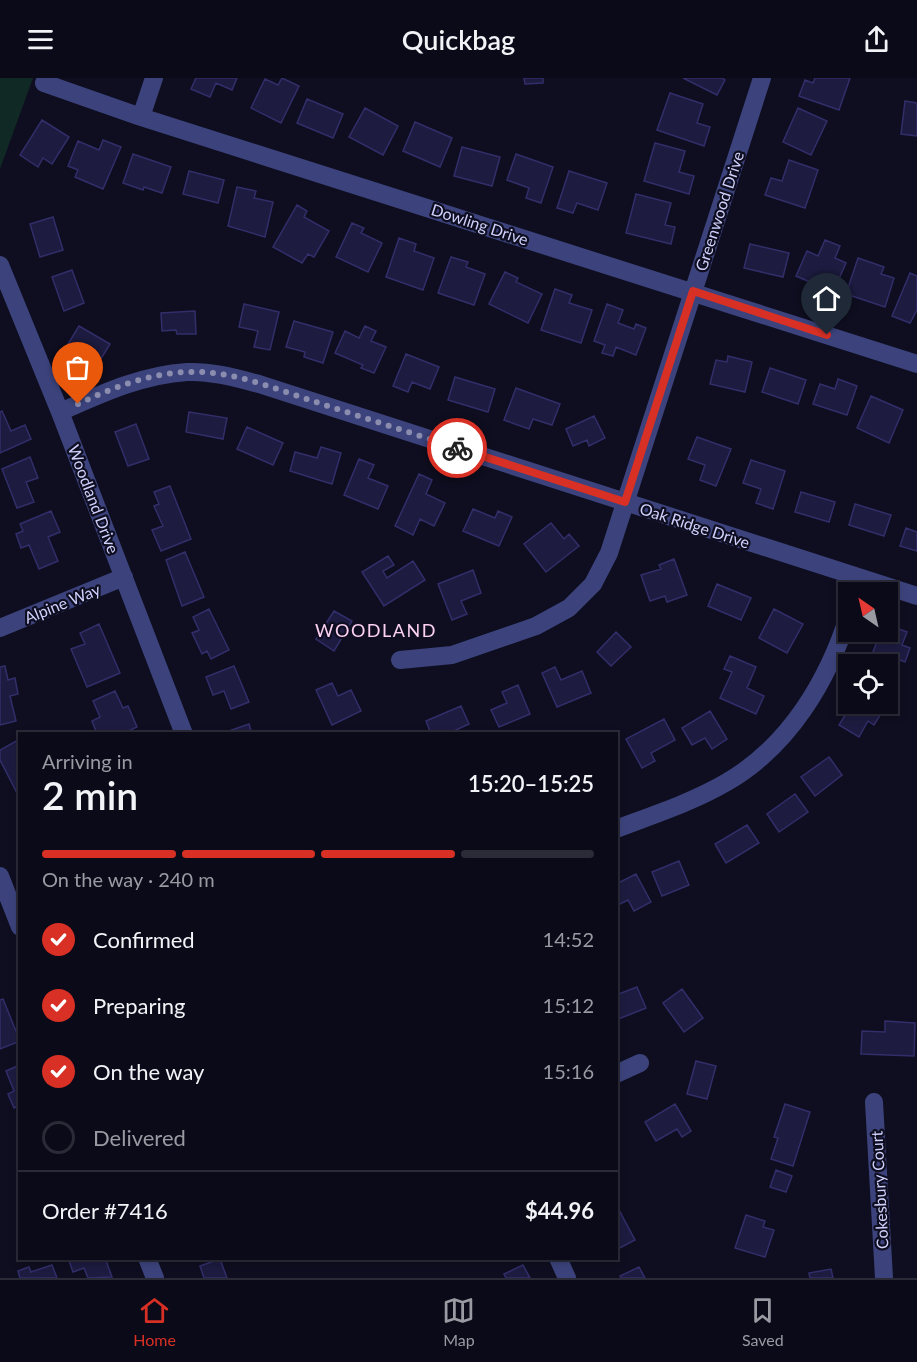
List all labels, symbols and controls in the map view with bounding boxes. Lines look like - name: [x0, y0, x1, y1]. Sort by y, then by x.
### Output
- icon: menu: [24, 23, 57, 56]
- text: Quickbag: [402, 23, 515, 56]
- icon: share: [860, 23, 893, 56]
- street label: Greenwood Drive: [691, 149, 747, 273]
- street label: Dowling Drive: [429, 199, 531, 249]
- pin: [801, 273, 852, 335]
- icon: home: [810, 282, 843, 315]
- pin: [52, 342, 103, 404]
- icon: bag: [61, 351, 94, 384]
- courier: [427, 418, 487, 478]
- icon: bike: [441, 432, 474, 465]
- street label: Woodland Drive: [65, 442, 123, 556]
- street label: Oak Ridge Drive: [638, 498, 752, 552]
- street label: Alpine Way: [21, 579, 103, 627]
- north arrow: [838, 582, 898, 642]
- map controls: [838, 582, 898, 714]
- district label: WOODLAND: [315, 619, 437, 641]
- button: locate: [838, 654, 898, 714]
- text: Arriving in: [42, 749, 133, 773]
- text: 15:20–15:25: [468, 770, 594, 797]
- text: 2 min: [42, 772, 138, 818]
- text: On the way · 240 m: [42, 867, 215, 891]
- icon: check: [42, 923, 75, 956]
- text: Confirmed: [93, 926, 195, 953]
- text: 14:52: [543, 927, 594, 951]
- icon: check: [42, 989, 75, 1022]
- text: Preparing: [93, 992, 185, 1019]
- text: 15:12: [543, 993, 594, 1017]
- icon: check: [42, 1055, 75, 1088]
- text: On the way: [93, 1058, 204, 1085]
- text: 15:16: [543, 1059, 594, 1083]
- text: Delivered: [93, 1124, 186, 1151]
- street label: Cokesbury Court: [866, 1130, 892, 1250]
- text: Order #7416: [42, 1197, 168, 1224]
- text: $44.96: [525, 1197, 594, 1224]
- tab: Home: [133, 1294, 176, 1349]
- tab: Map: [442, 1294, 475, 1349]
- tab: Saved: [742, 1294, 784, 1349]

